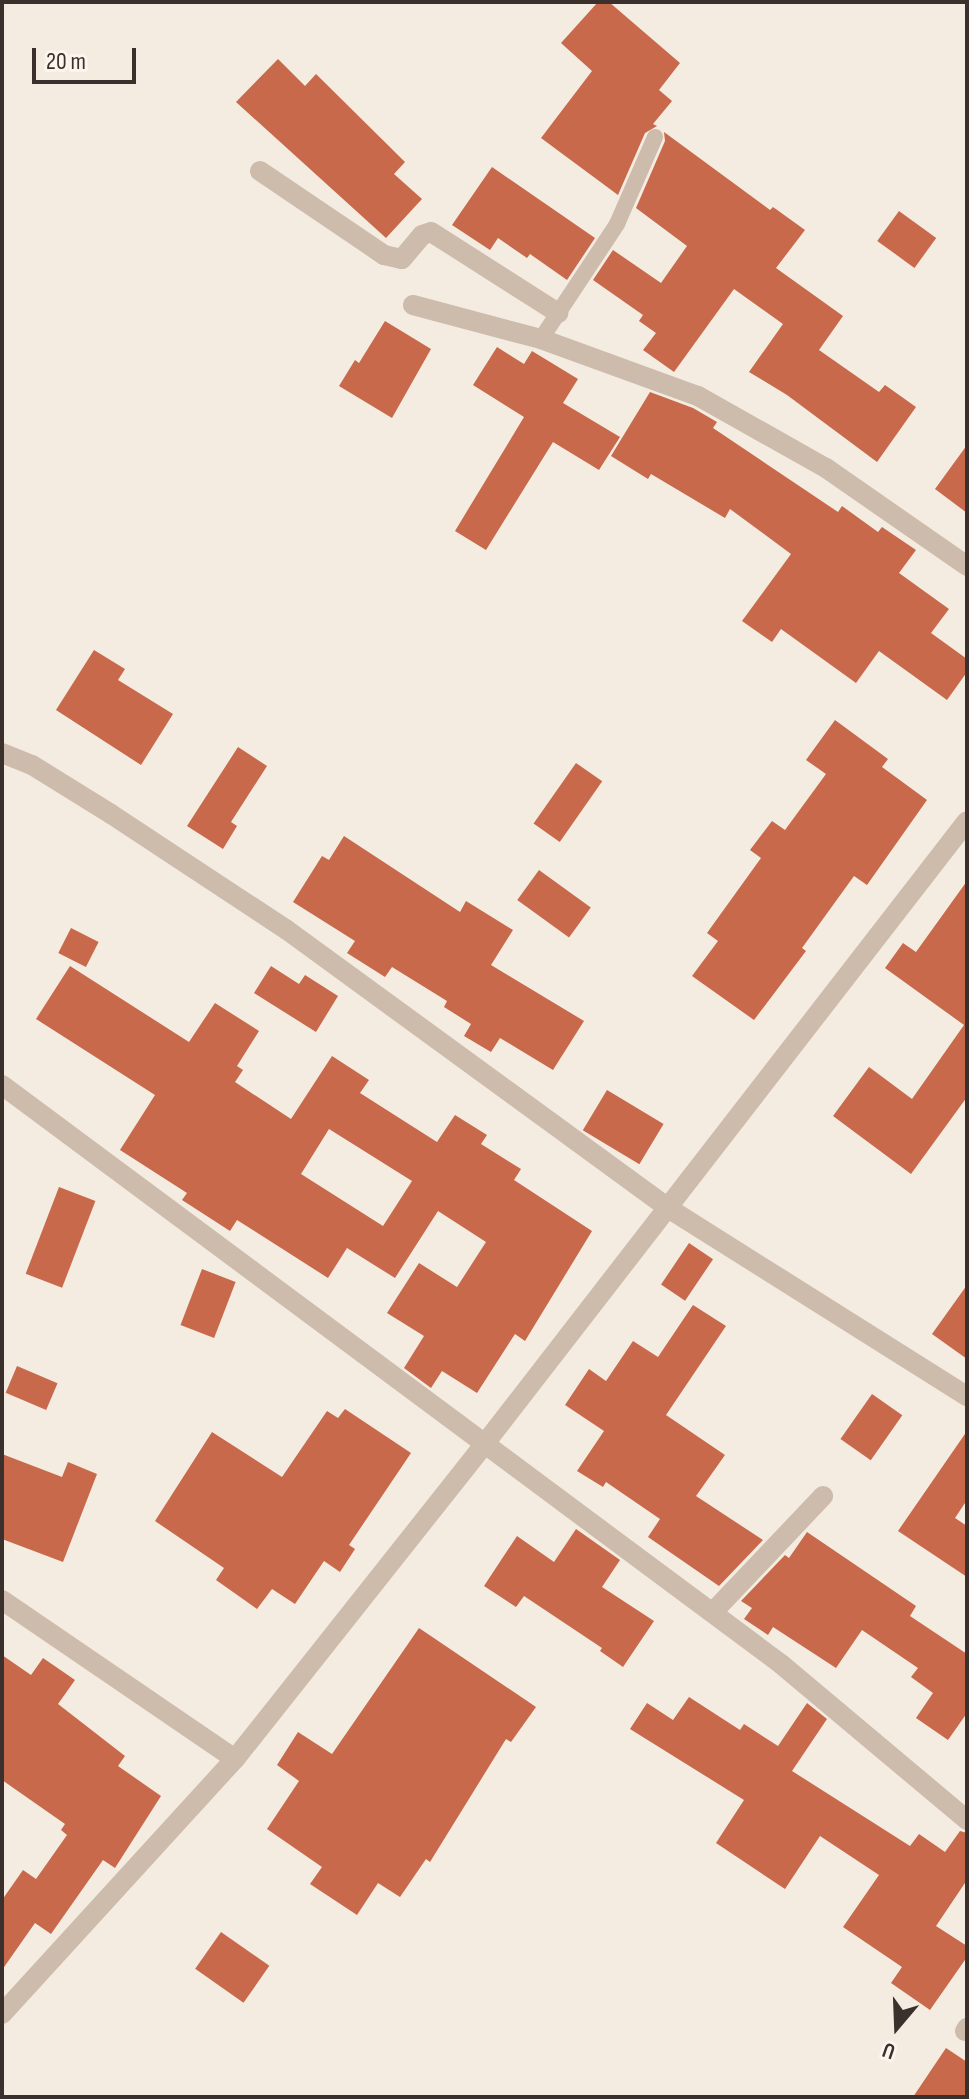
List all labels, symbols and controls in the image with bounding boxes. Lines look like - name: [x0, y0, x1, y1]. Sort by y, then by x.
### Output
- scale bar: [36, 32, 140, 82]
- text: 20 m: [46, 47, 86, 76]
- north arrow: [857, 1987, 937, 2067]
- text: U: [879, 2036, 899, 2065]

